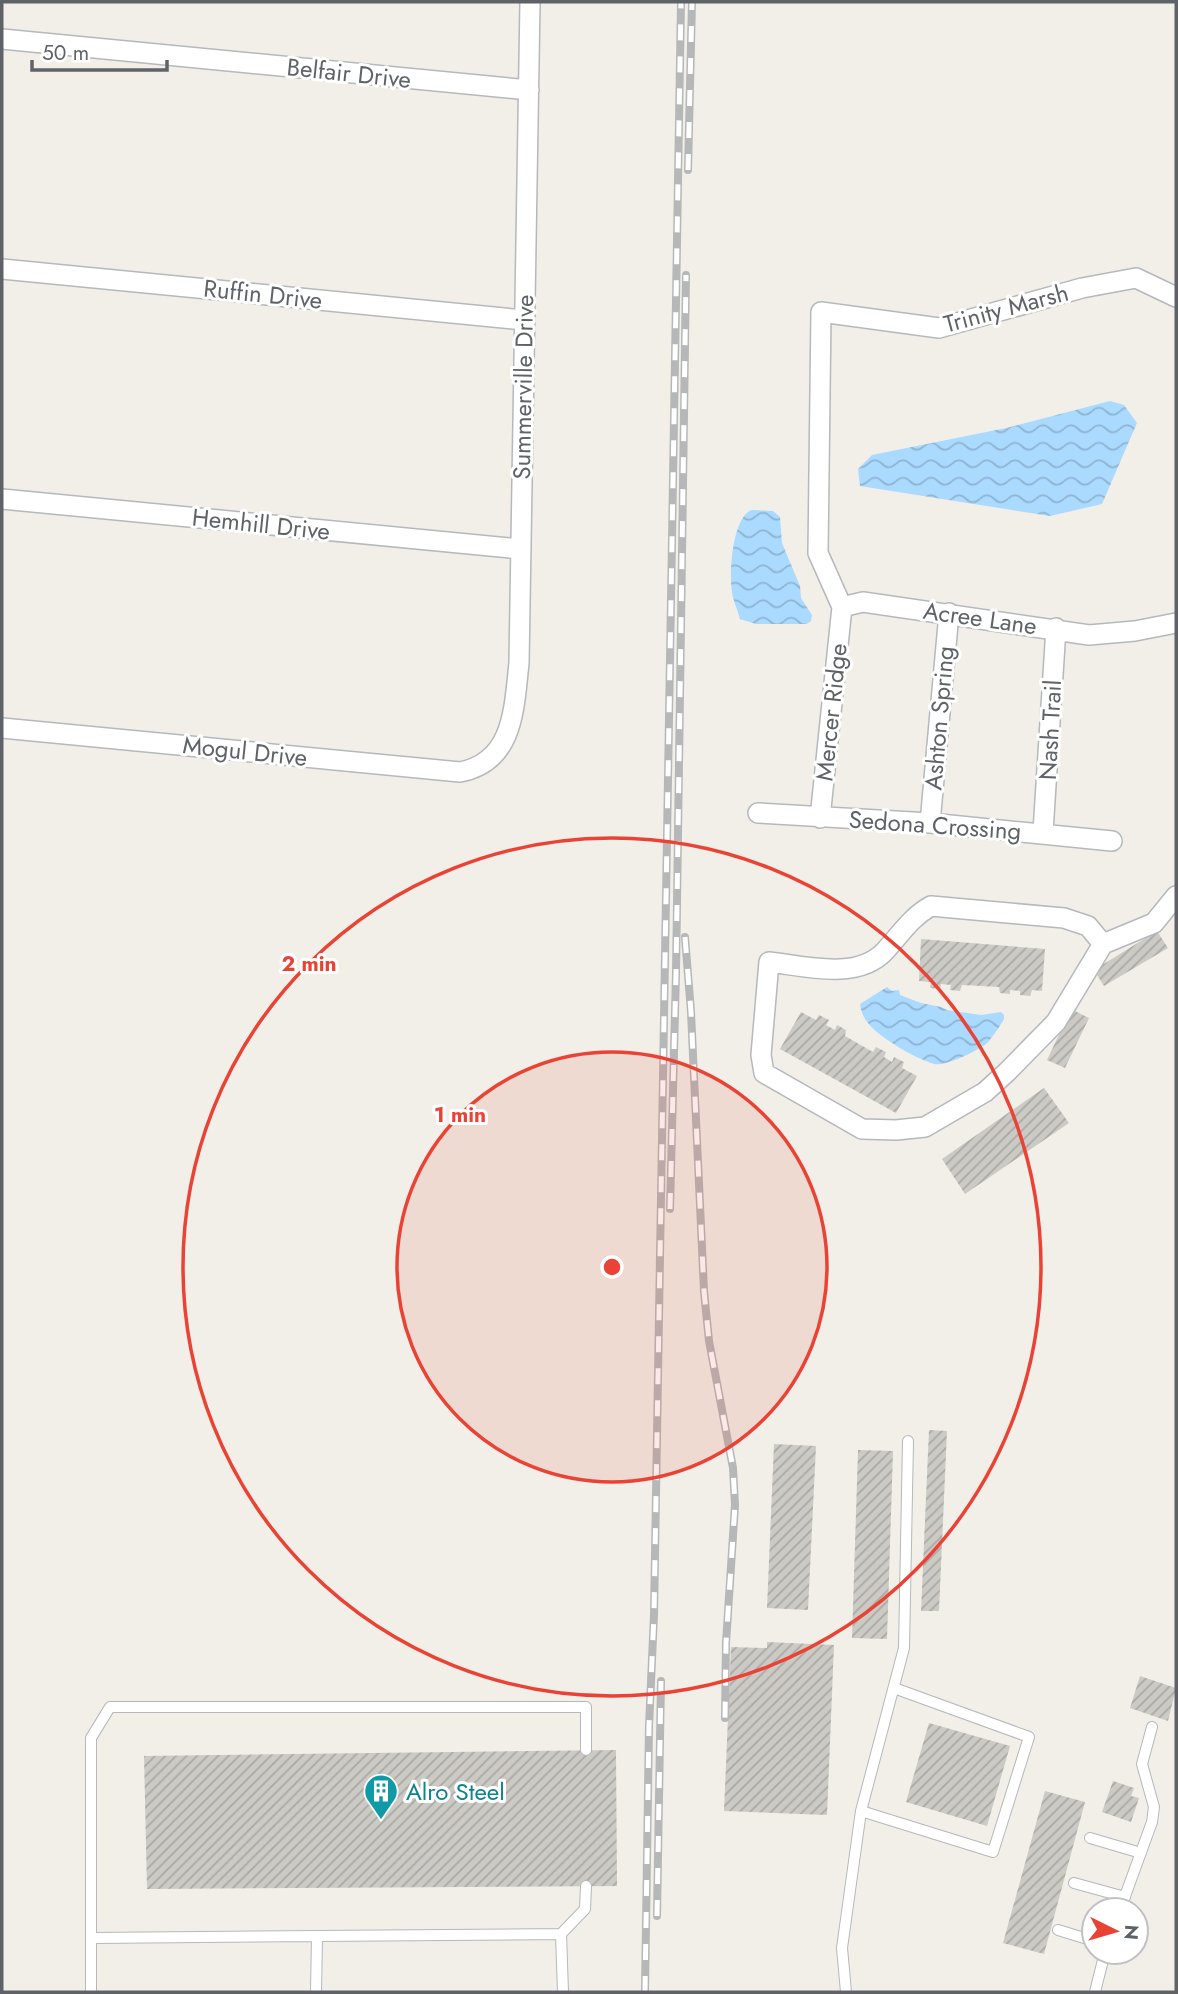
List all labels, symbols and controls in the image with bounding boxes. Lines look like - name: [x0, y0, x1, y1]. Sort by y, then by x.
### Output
- scale bar: [32, 28, 166, 72]
- text: 50 m: [42, 38, 89, 68]
- street label: Belfair Drive: [285, 49, 413, 97]
- street label: Ruffin Drive: [202, 270, 324, 318]
- street label: Trinity Marsh: [940, 275, 1072, 341]
- street label: Summerville Drive: [504, 294, 542, 480]
- street label: Hemhill Drive: [190, 499, 332, 549]
- street label: Acree Lane: [921, 593, 1039, 643]
- street label: Mercer Ridge: [806, 641, 856, 783]
- street label: Ashton Spring: [915, 645, 963, 791]
- street label: Nash Trail: [1030, 679, 1070, 781]
- street label: Mogul Drive: [181, 727, 309, 775]
- street label: Sedona Crossing: [848, 802, 1022, 848]
- text: 2 min: [281, 949, 337, 979]
- text: 1 min: [434, 1100, 486, 1130]
- centre of rings: [600, 1255, 624, 1279]
- building icon: Alro Steel: [362, 1772, 400, 1821]
- place label: Alro Steel: [406, 1774, 505, 1809]
- north arrow: [1080, 1896, 1150, 1966]
- text: N: [1117, 1924, 1146, 1941]

